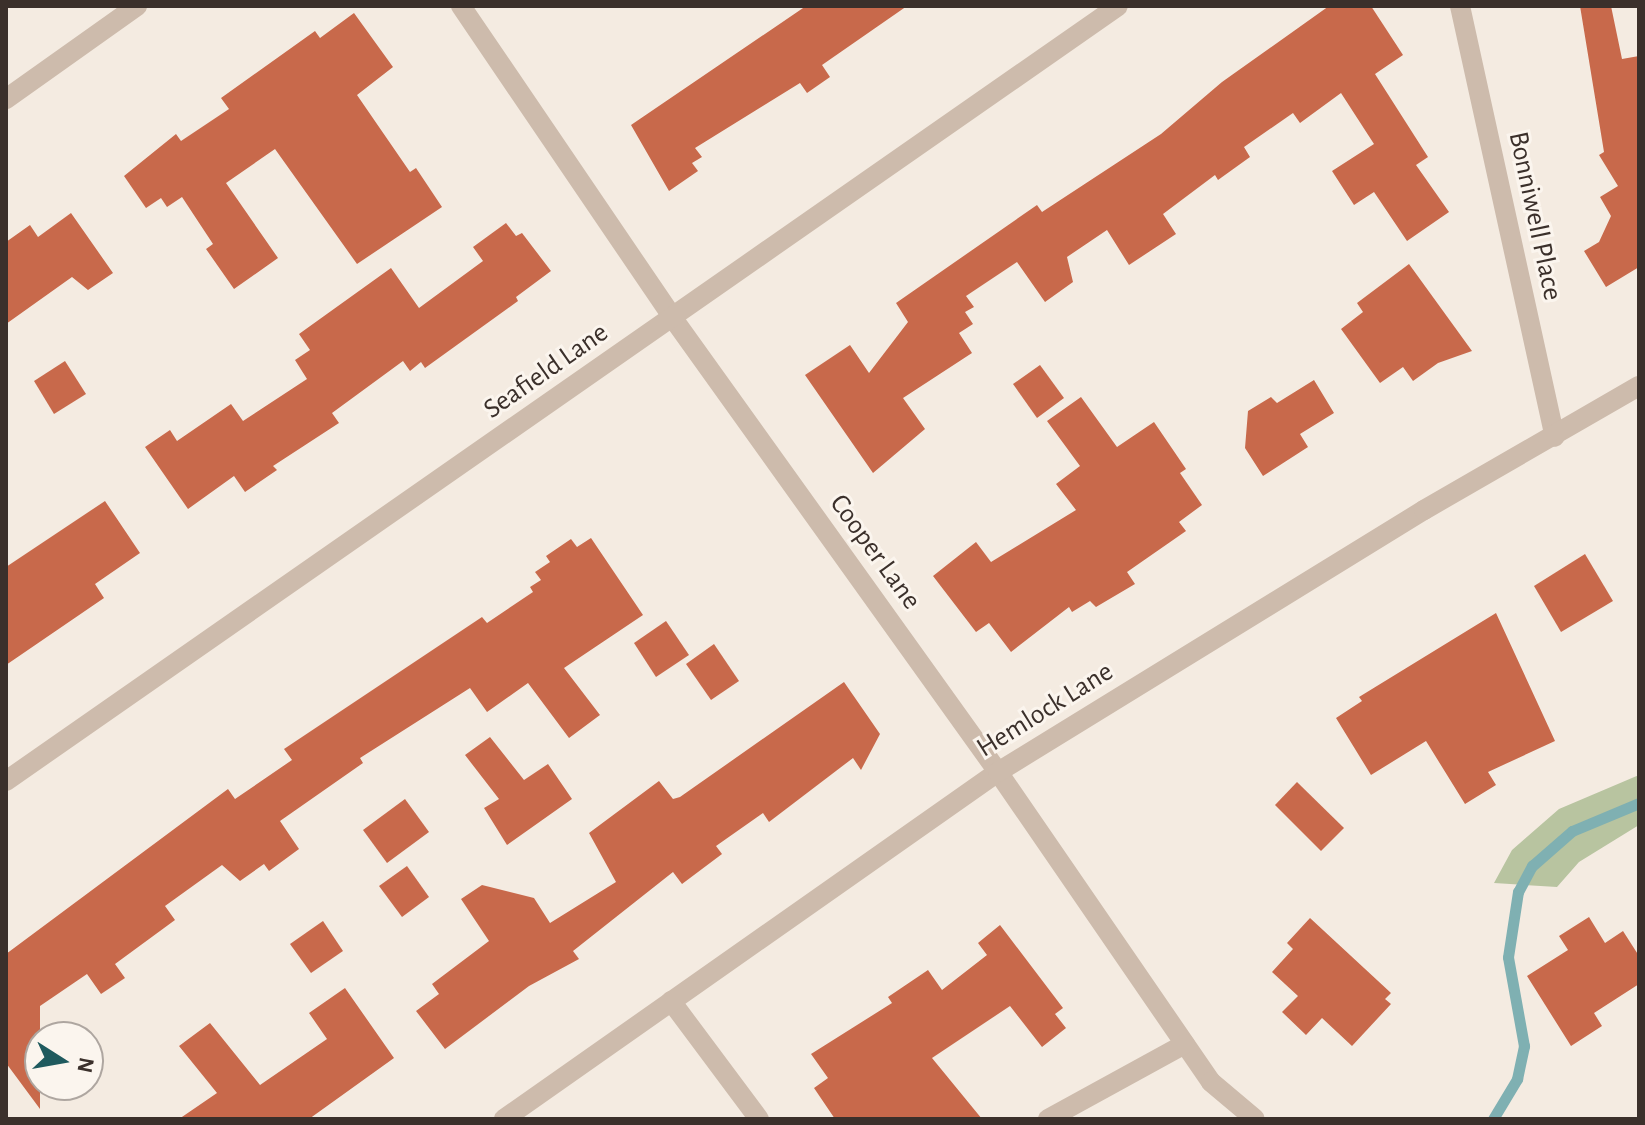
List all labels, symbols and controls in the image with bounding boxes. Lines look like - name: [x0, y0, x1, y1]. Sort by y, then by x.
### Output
- street label: Bonniwell Place: [1501, 129, 1569, 303]
- street label: Seafield Lane: [477, 316, 615, 426]
- street label: Cooper Lane: [822, 488, 928, 616]
- street label: Hemlock Lane: [971, 655, 1119, 765]
- north arrow: [24, 1021, 104, 1101]
- text: N: [73, 1056, 98, 1075]

